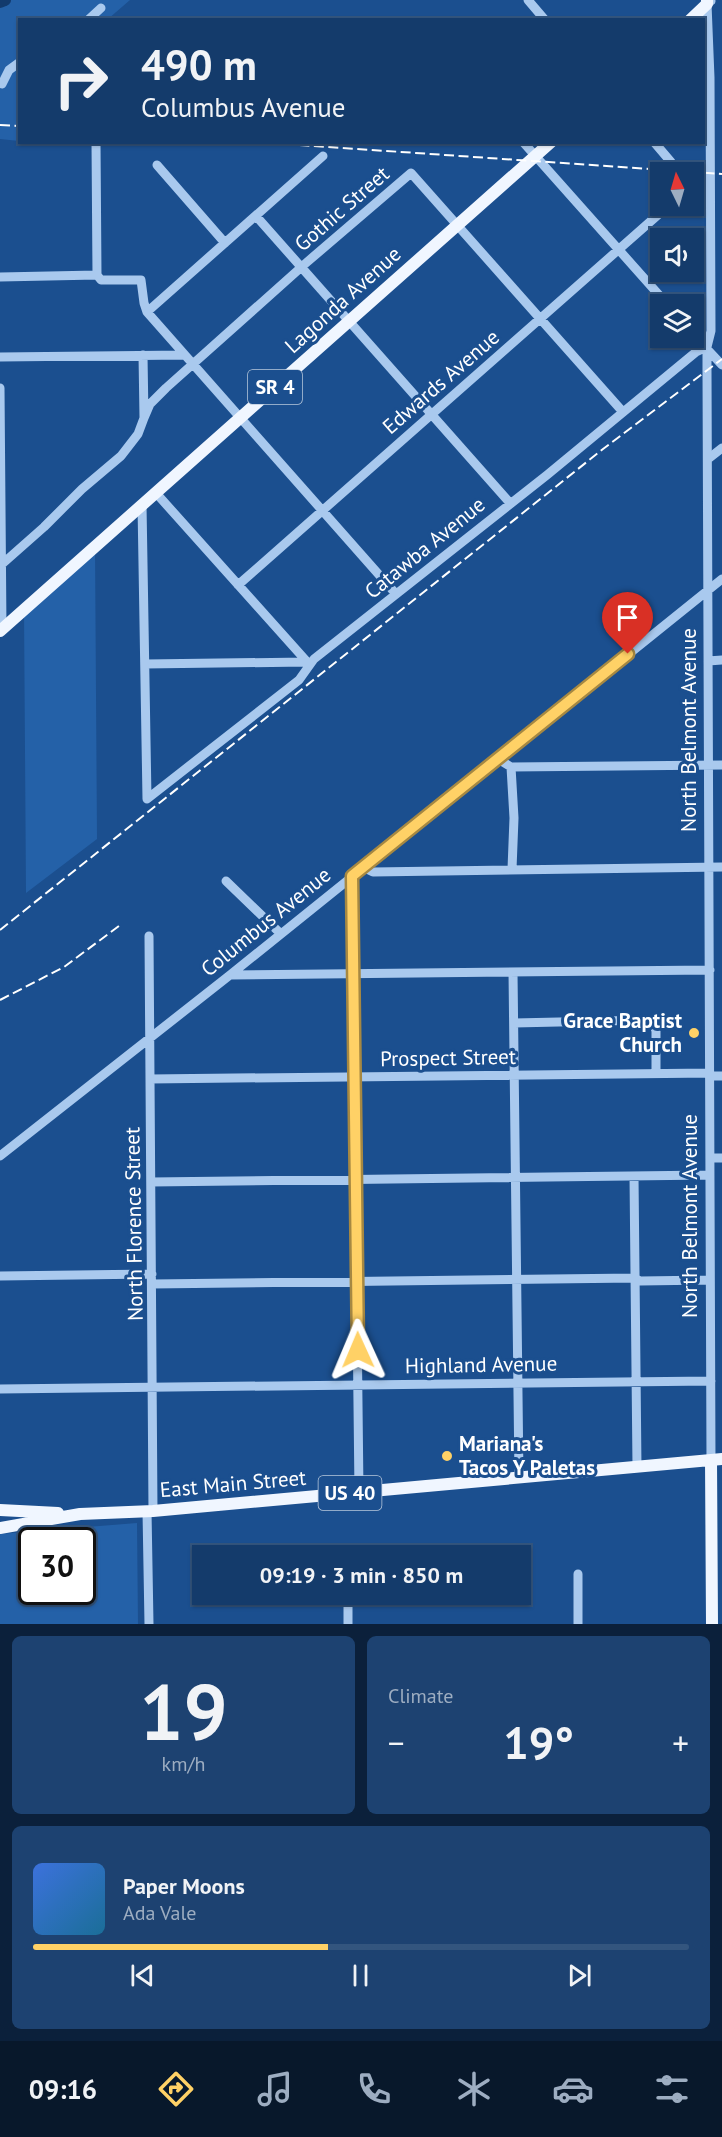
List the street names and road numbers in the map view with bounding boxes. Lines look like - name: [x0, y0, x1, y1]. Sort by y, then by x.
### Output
- street label: Gothic Street: [289, 160, 395, 257]
- street label: Lagonda Avenue: [279, 240, 406, 359]
- street label: Edwards Avenue: [377, 323, 505, 440]
- road number: SR 4: [248, 370, 302, 404]
- street label: Catawba Avenue: [359, 491, 490, 604]
- street label: North Belmont Avenue: [675, 628, 702, 832]
- street label: Columbus Avenue: [195, 861, 336, 982]
- street label: Prospect Street: [380, 1043, 516, 1072]
- street label: North Belmont Avenue: [676, 1114, 703, 1318]
- street label: North Florence Street: [118, 1127, 149, 1321]
- street label: Highland Avenue: [405, 1350, 557, 1379]
- street label: East Main Street: [159, 1464, 307, 1503]
- road number: US 40: [318, 1476, 382, 1510]

